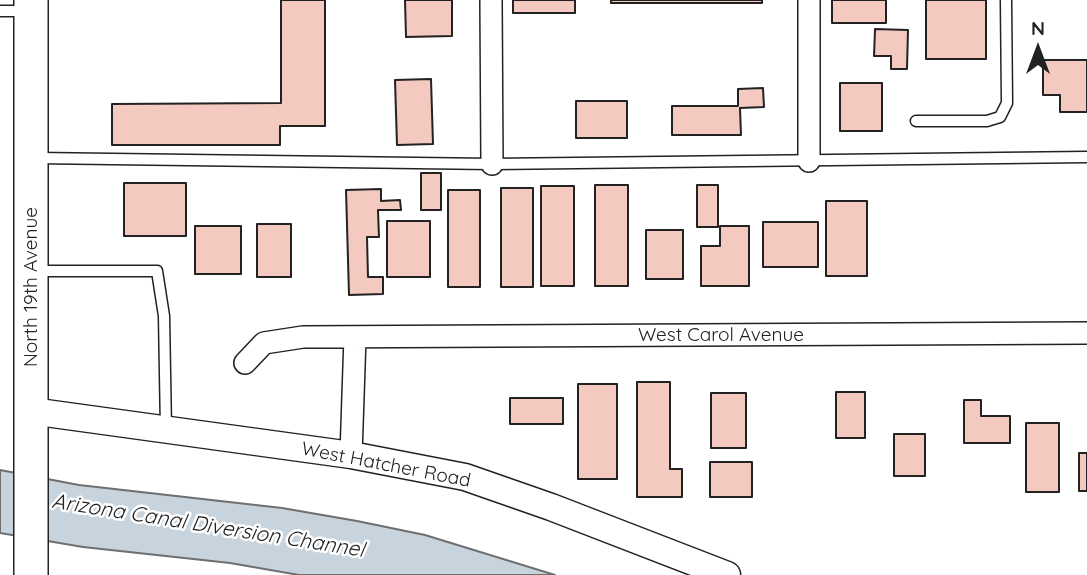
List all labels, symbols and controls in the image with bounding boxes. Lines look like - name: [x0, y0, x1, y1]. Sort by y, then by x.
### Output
- north arrow: [1003, 14, 1073, 84]
- text: N: [1031, 16, 1045, 40]
- street label: North 19th Avenue: [20, 207, 42, 367]
- street label: West Carol Avenue: [638, 324, 804, 346]
- street label: West Hatcher Road: [299, 437, 473, 493]
- water label: Arizona Canal Diversion Channel: [50, 489, 366, 563]

